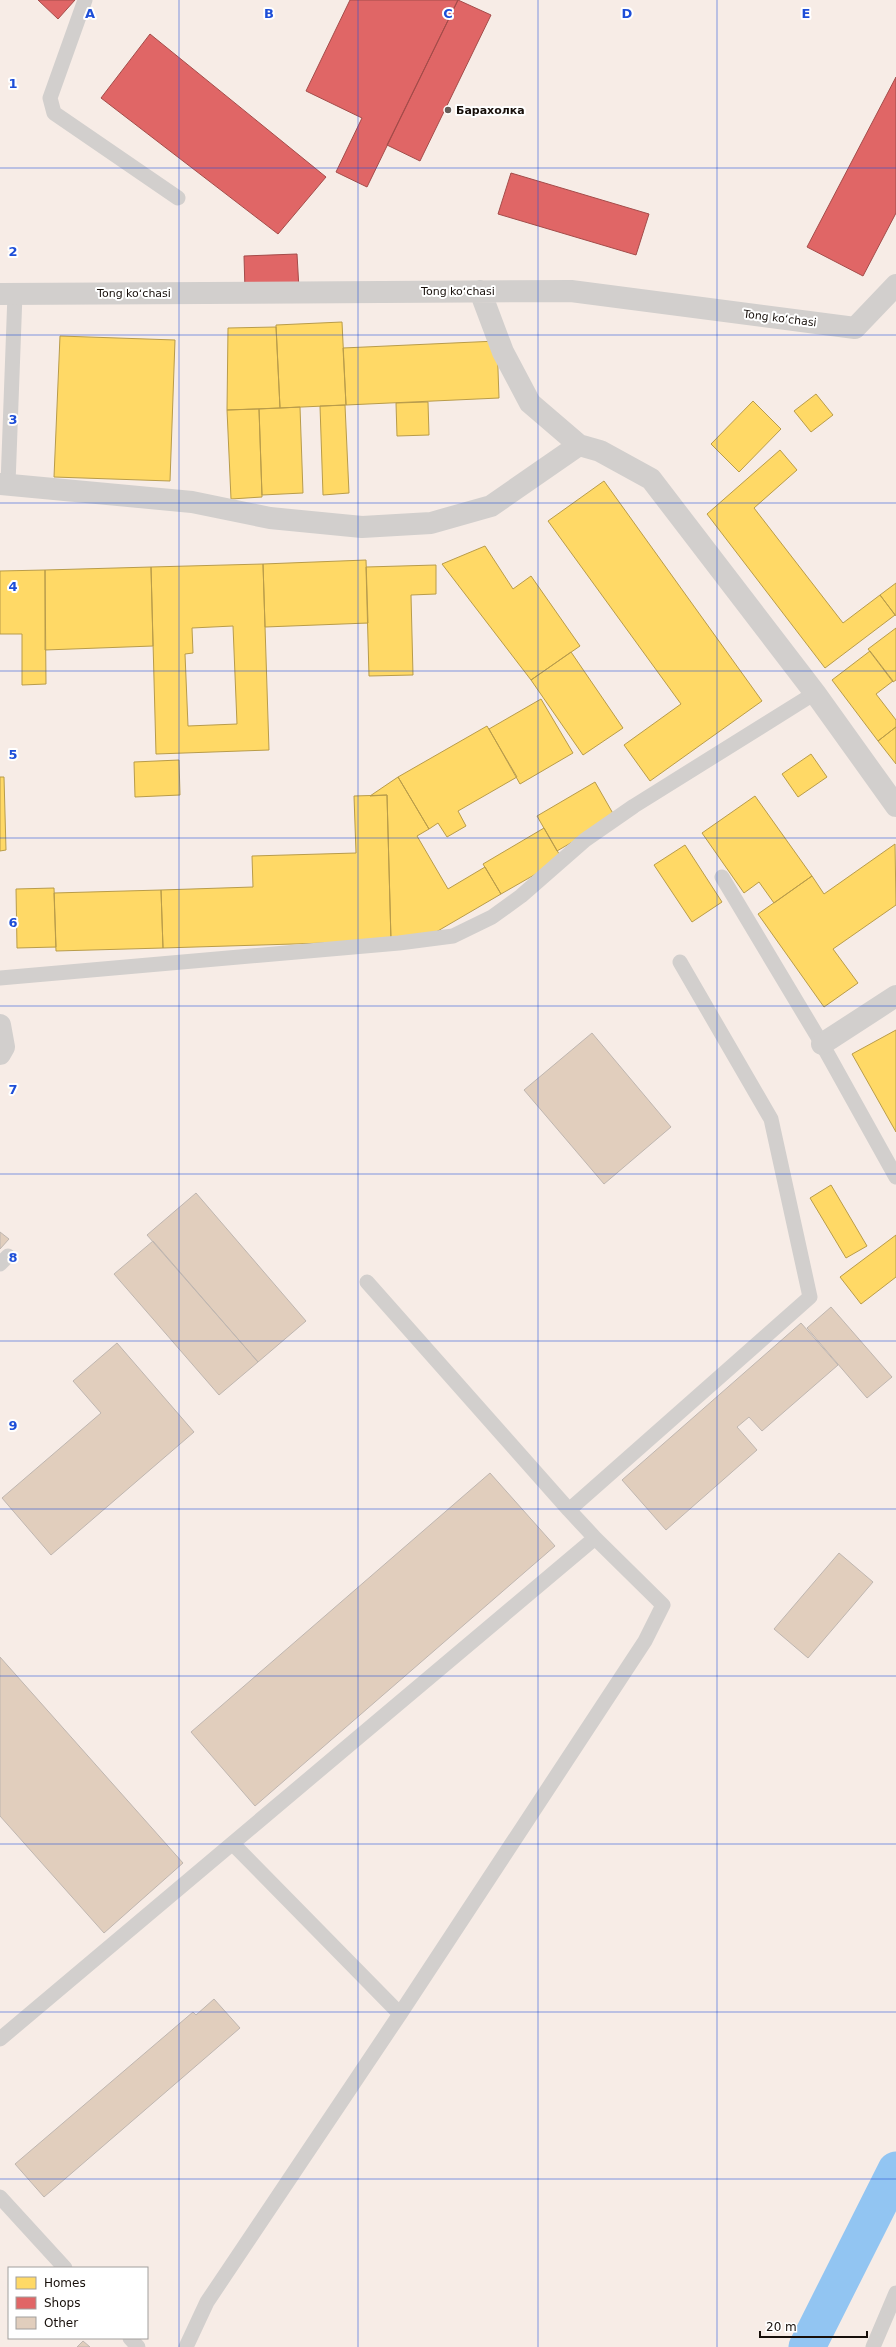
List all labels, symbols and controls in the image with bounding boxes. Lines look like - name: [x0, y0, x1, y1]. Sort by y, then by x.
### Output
- text: A: [85, 6, 95, 21]
- text: B: [264, 6, 274, 21]
- text: C: [443, 6, 453, 21]
- text: D: [622, 6, 633, 21]
- text: E: [802, 6, 810, 21]
- text: 1: [8, 76, 18, 91]
- place label: Барахолка: [456, 104, 525, 117]
- marker: Барахолка: [443, 105, 453, 115]
- text: 2: [8, 244, 18, 259]
- street label: Tong koʻchasi: [420, 285, 495, 298]
- street label: Tong koʻchasi: [96, 287, 171, 300]
- street label: Tong koʻchasi: [742, 307, 817, 329]
- text: 3: [8, 412, 18, 427]
- text: 4: [8, 579, 18, 594]
- text: 5: [8, 747, 18, 762]
- text: 6: [8, 915, 18, 930]
- text: 7: [8, 1082, 18, 1097]
- text: 8: [8, 1250, 18, 1265]
- text: 9: [8, 1418, 18, 1433]
- legend: [8, 2267, 148, 2339]
- text: Homes: [44, 2276, 86, 2290]
- text: Shops: [44, 2296, 80, 2310]
- scale bar: [760, 2313, 867, 2339]
- text: Other: [44, 2316, 78, 2330]
- text: 20 m: [766, 2320, 797, 2334]

